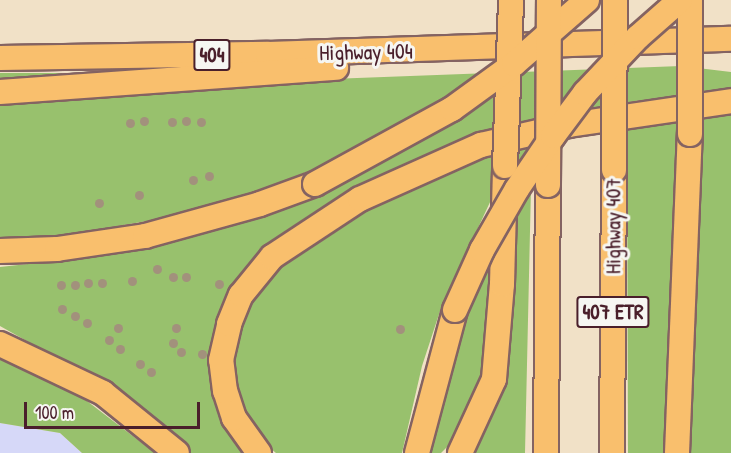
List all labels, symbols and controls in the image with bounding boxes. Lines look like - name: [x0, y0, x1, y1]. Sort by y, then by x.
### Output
- road number: 404: [192, 37, 232, 73]
- street label: Highway 404: [319, 38, 413, 66]
- street label: Highway 407: [600, 178, 626, 274]
- road number: 407 ETR: [576, 294, 650, 330]
- scale bar: [27, 390, 202, 428]
- text: 100 m: [35, 400, 74, 425]

